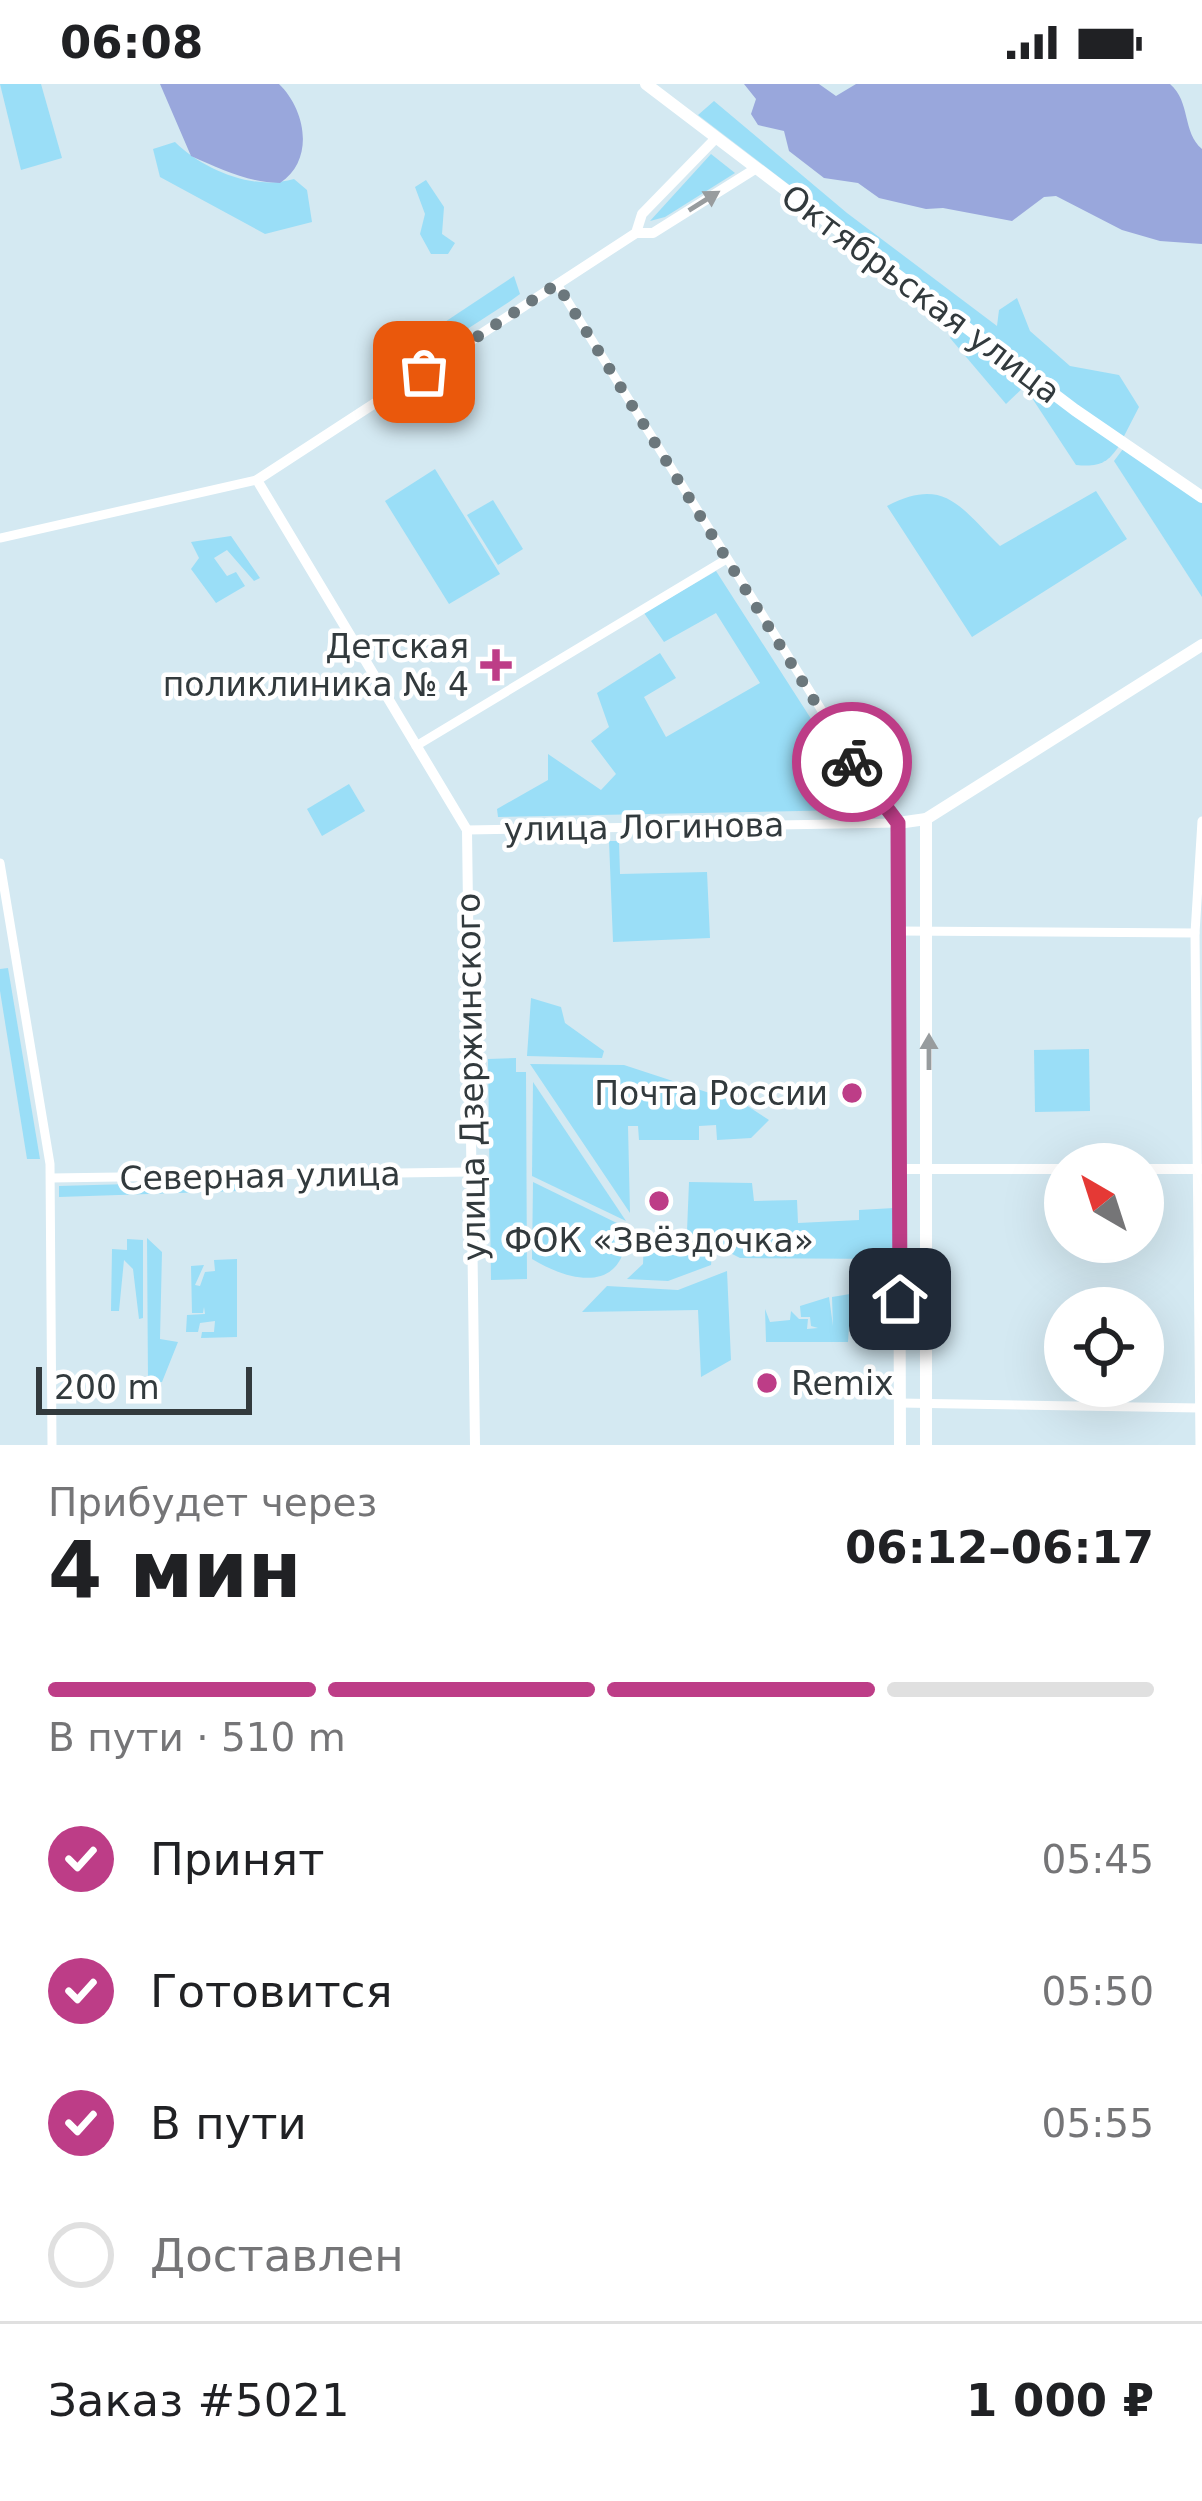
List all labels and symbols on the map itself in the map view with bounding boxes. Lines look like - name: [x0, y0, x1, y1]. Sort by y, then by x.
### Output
- street label: Октябрьская улица: [774, 176, 1068, 412]
- one-way arrow: [687, 191, 721, 212]
- pin: [373, 321, 475, 423]
- place label: Детская поликлиника № 4: [163, 627, 469, 704]
- marker: Детская поликлиника № 4: [480, 649, 512, 681]
- courier: [792, 702, 912, 822]
- street label: улица Логинова: [503, 805, 785, 849]
- street label: улица Дзержинского: [448, 893, 494, 1261]
- one-way arrow: [919, 1032, 938, 1070]
- place label: Почта России: [594, 1074, 828, 1113]
- marker: Почта России: [839, 1080, 865, 1106]
- north arrow: [1044, 1143, 1164, 1263]
- street label: Северная улица: [119, 1154, 401, 1198]
- marker: ФОК «Звёздочка»: [646, 1188, 672, 1214]
- place label: ФОК «Звёздочка»: [504, 1221, 814, 1260]
- pin: [849, 1248, 951, 1350]
- scale bar: [36, 1361, 252, 1414]
- place label: Remix: [791, 1364, 894, 1403]
- marker: Remix: [754, 1370, 780, 1396]

